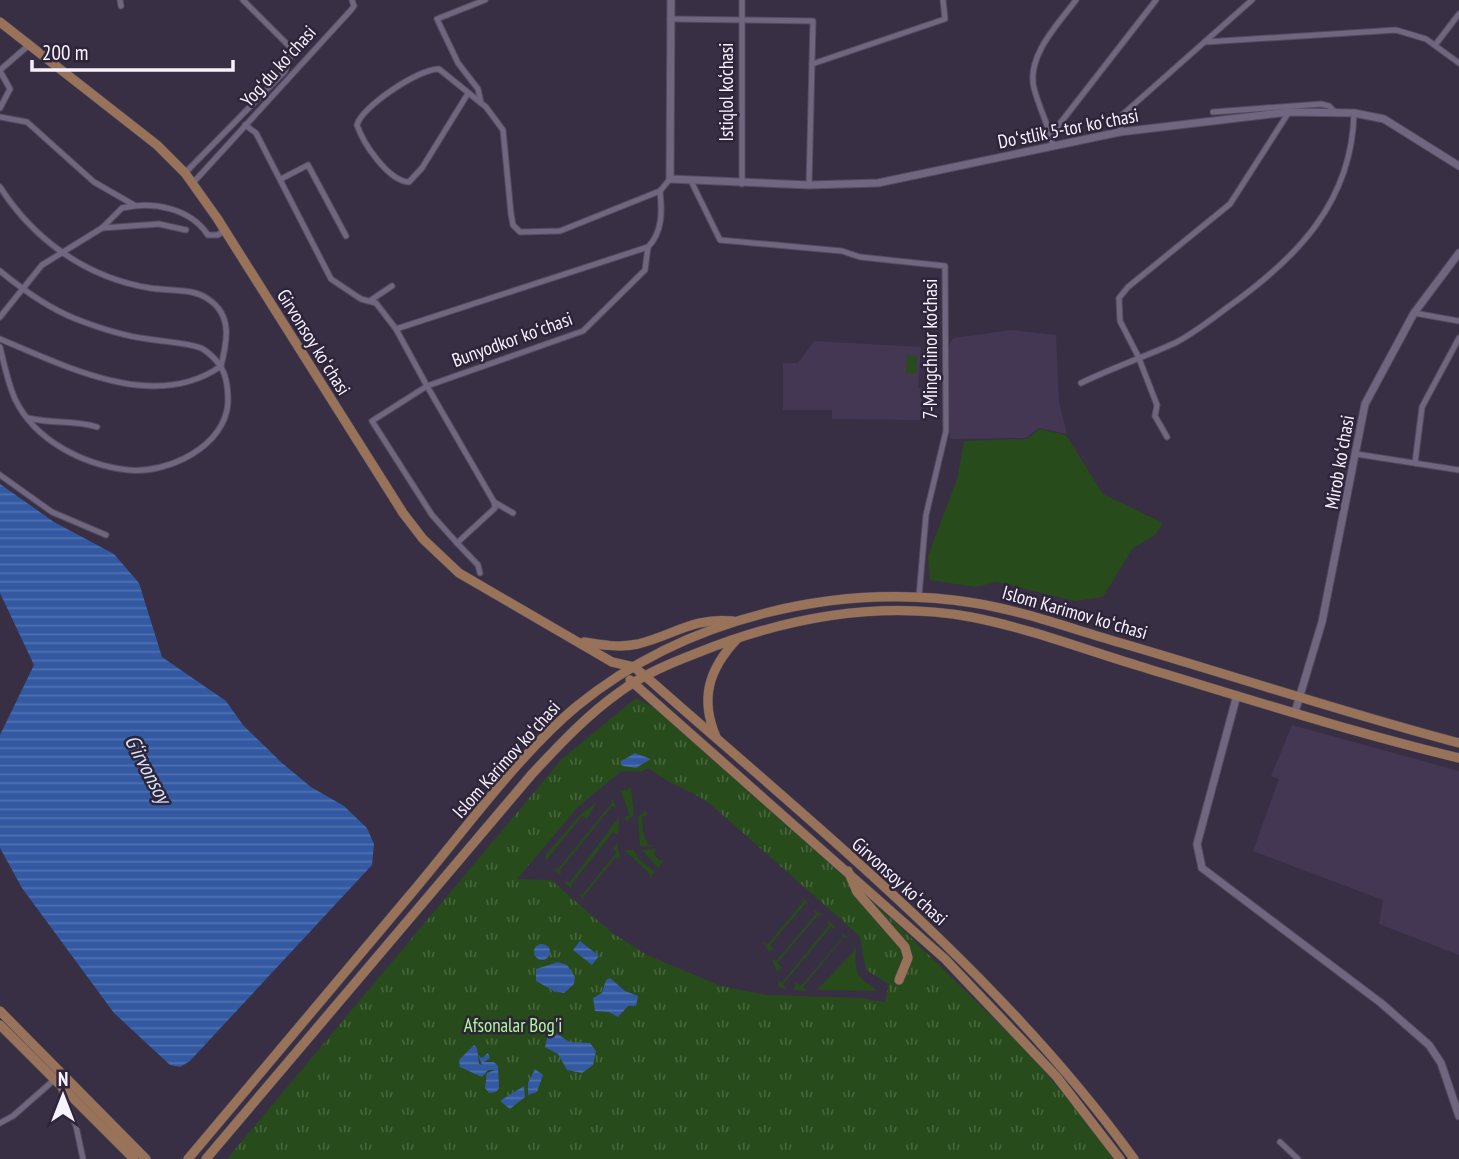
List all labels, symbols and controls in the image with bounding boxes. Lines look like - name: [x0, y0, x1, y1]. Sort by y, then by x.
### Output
- street label: Yogʻdu koʻchasi: [235, 20, 321, 112]
- scale bar: [32, 28, 233, 72]
- text: 200 m: [42, 39, 88, 66]
- street label: Istiqlol ko‘chasi: [714, 43, 738, 141]
- street label: Doʻstlik 5-tor koʻchasi: [996, 103, 1140, 153]
- street label: 7-Mingchinor ko'chasi: [918, 279, 942, 419]
- street label: Girvonsoy koʻchasi: [272, 285, 356, 399]
- street label: Bunyodkor koʻchasi: [448, 306, 576, 372]
- street label: Mirob koʻchasi: [1319, 413, 1359, 511]
- street label: Islom Karimov koʻchasi: [1000, 580, 1150, 644]
- street label: Islom Karimov koʻchasi: [447, 695, 565, 823]
- water label: G‘irvonsoy: [119, 730, 179, 811]
- street label: Girvonsoy koʻchasi: [847, 832, 953, 930]
- park label: Afsonalar Bog'i: [464, 1013, 562, 1037]
- north arrow: [28, 1061, 98, 1131]
- text: N: [58, 1067, 68, 1091]

